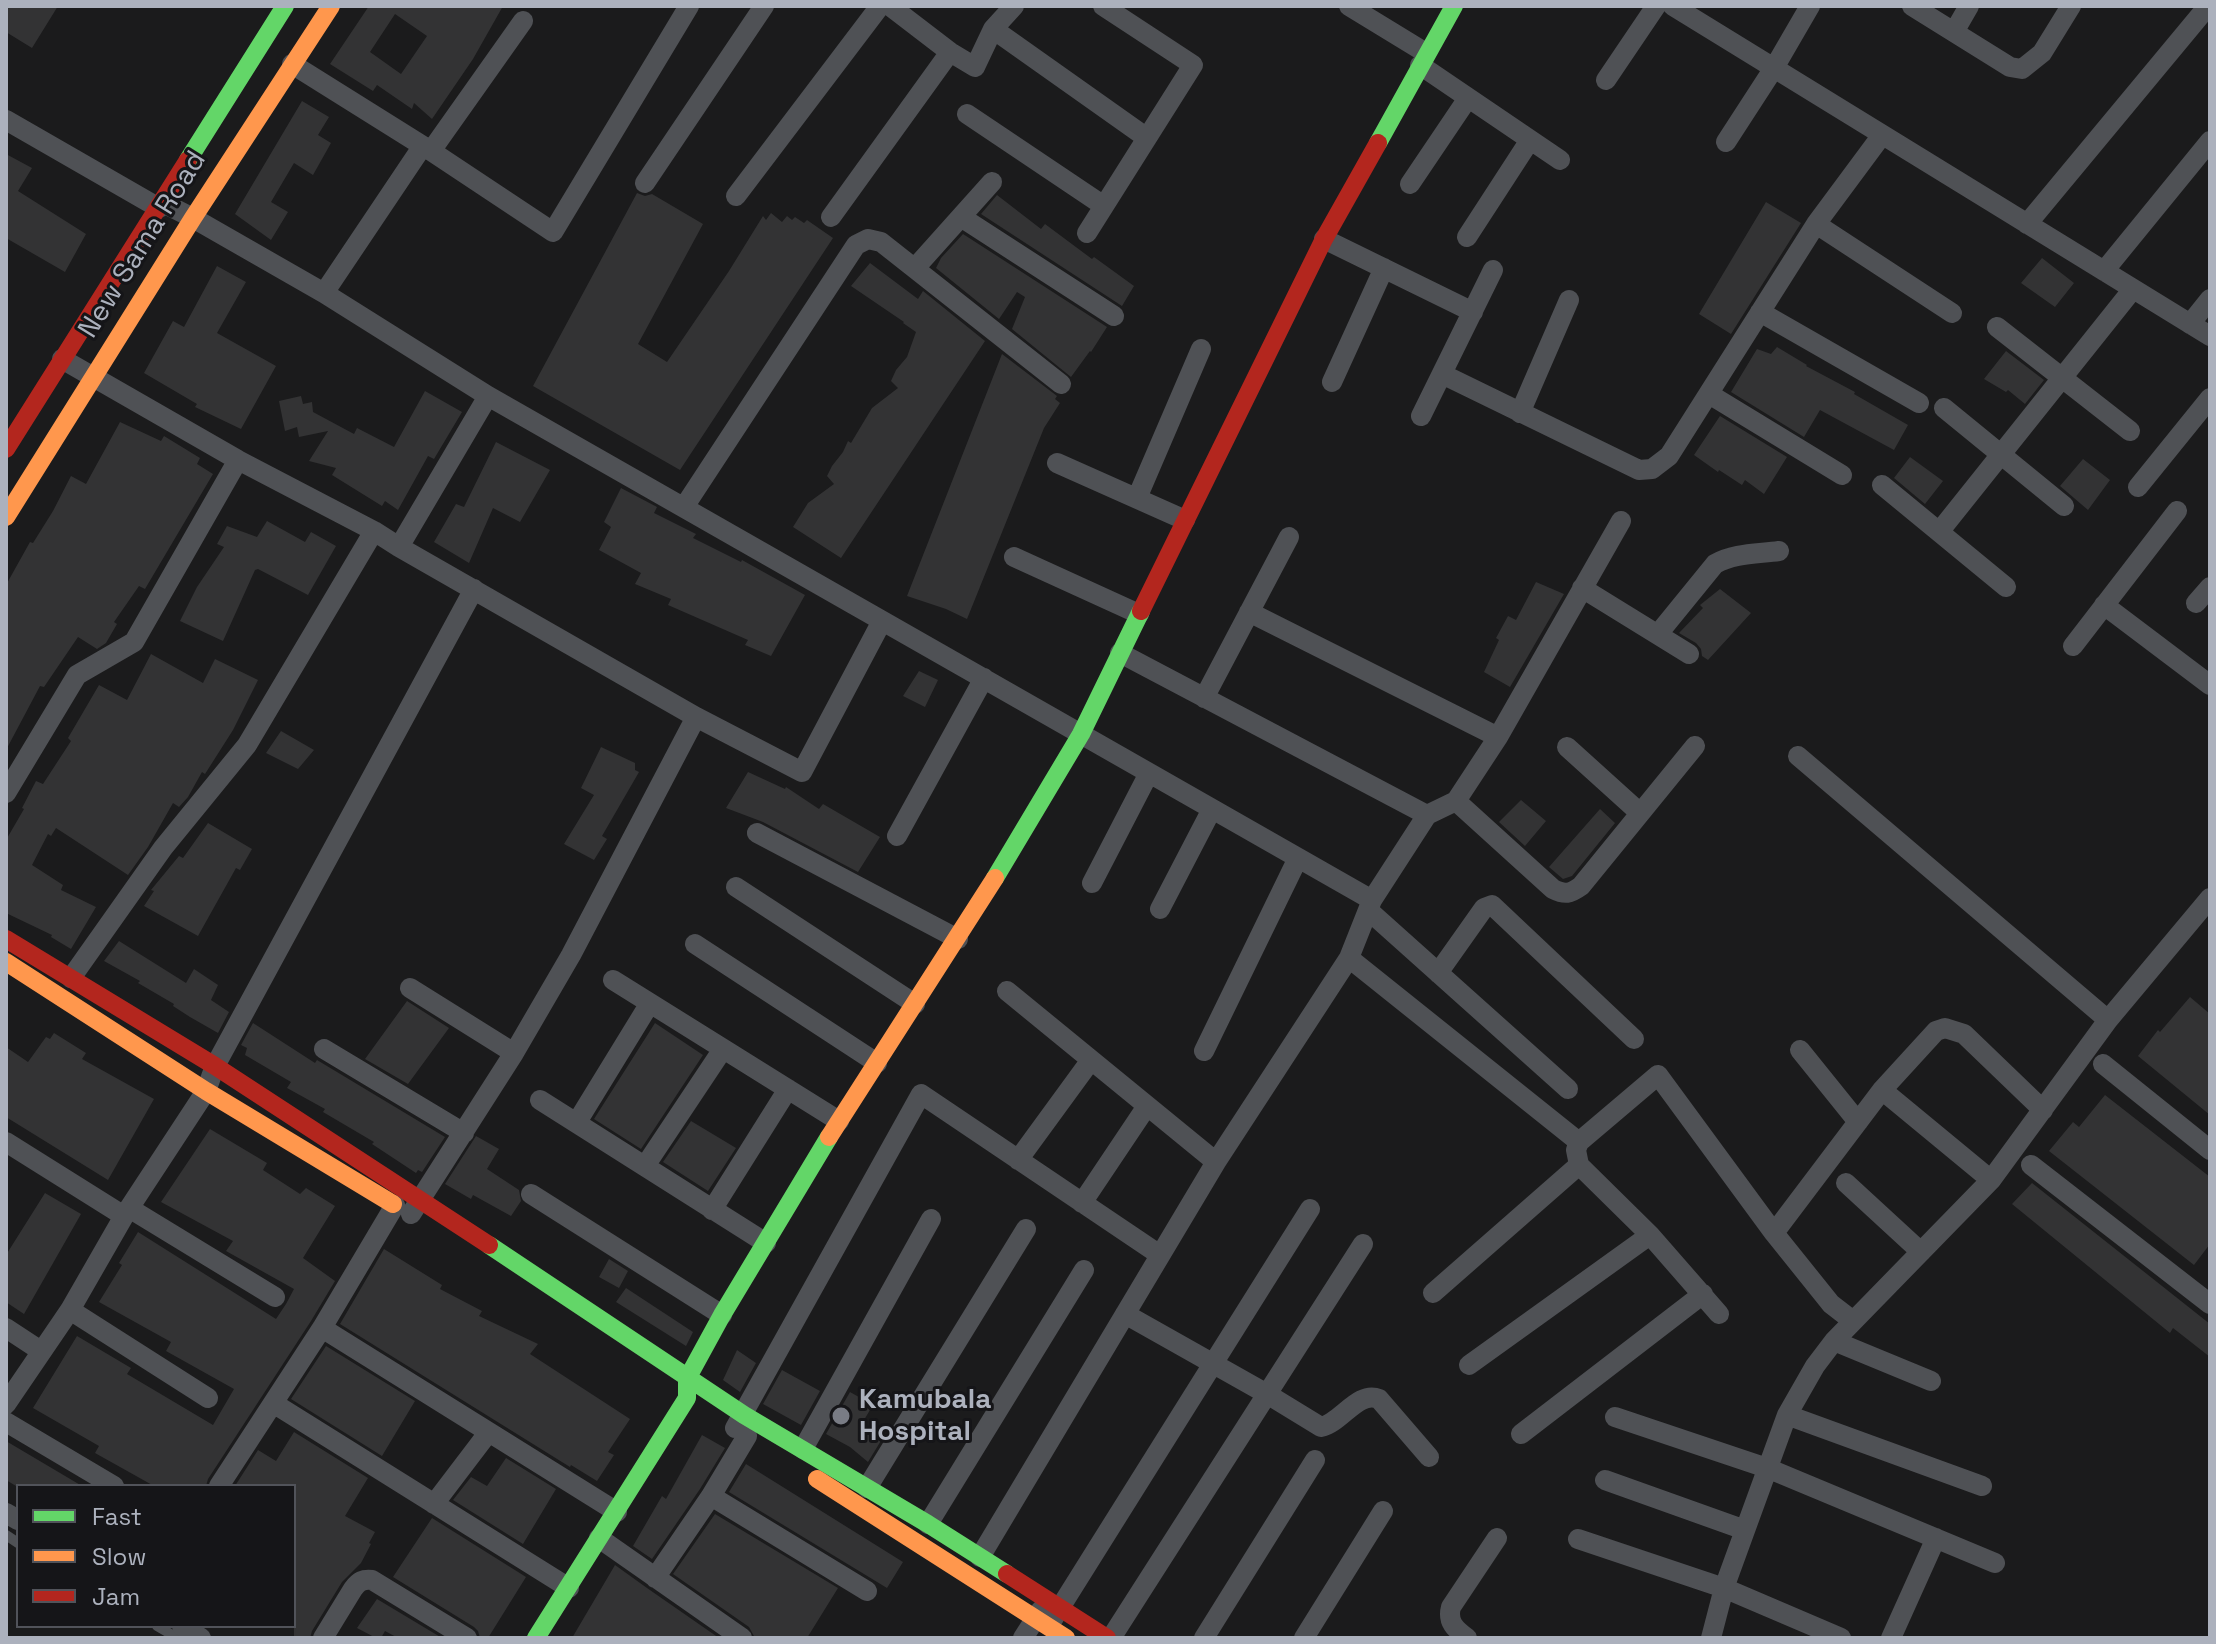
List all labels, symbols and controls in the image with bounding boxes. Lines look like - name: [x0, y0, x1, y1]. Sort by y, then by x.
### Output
- street label: New Sama Road: [72, 145, 214, 345]
- place label: Kamubala Hospital: [859, 1383, 991, 1449]
- marker: Kamubala Hospital: [830, 1405, 852, 1427]
- legend: [16, 1484, 296, 1628]
- text: Fast: [92, 1501, 142, 1532]
- text: Slow: [92, 1541, 146, 1572]
- text: Jam: [92, 1581, 140, 1612]

